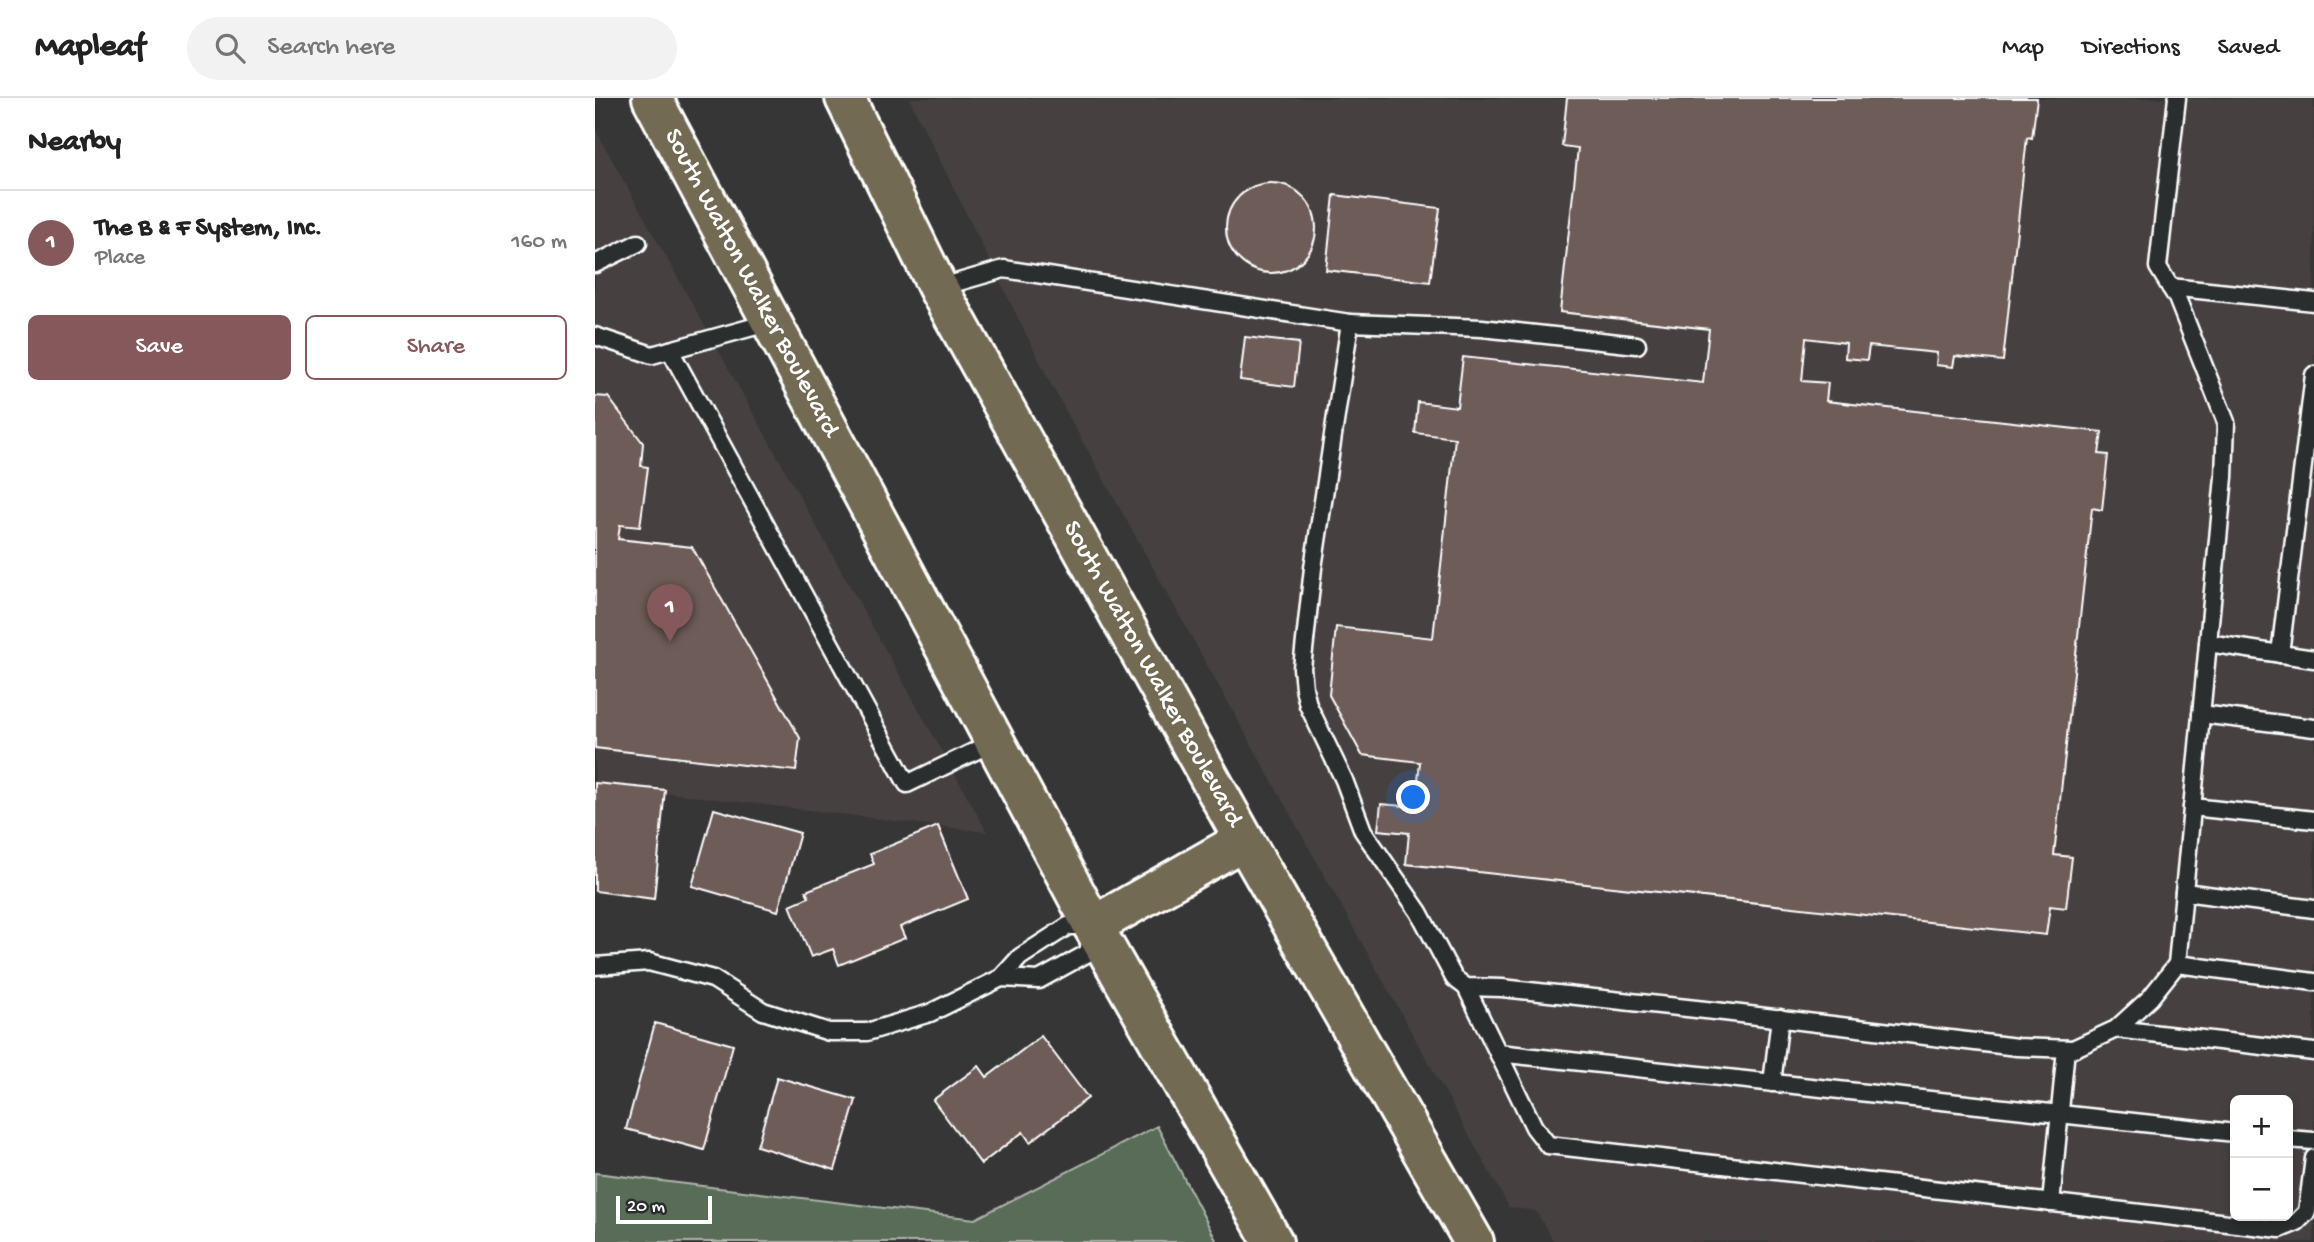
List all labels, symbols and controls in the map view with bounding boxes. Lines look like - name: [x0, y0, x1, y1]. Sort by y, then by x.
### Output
- search box: [187, 17, 677, 80]
- text: Mapleaf: [35, 29, 145, 67]
- icon: search: [211, 29, 249, 67]
- text: Search here: [267, 33, 395, 64]
- text: Map: [2002, 34, 2044, 63]
- text: Directions: [2082, 34, 2180, 63]
- text: Saved: [2218, 34, 2279, 63]
- street label: South Walton Walker Boulevard: [656, 124, 846, 444]
- text: Nearby: [28, 126, 121, 161]
- text: The B & F System, Inc.: [95, 214, 322, 245]
- text: 1: [46, 229, 56, 256]
- text: 160 m: [511, 229, 567, 256]
- text: Place: [95, 245, 145, 272]
- button: Save: [28, 315, 291, 380]
- button: Share: [305, 315, 567, 380]
- street label: South Walton Walker Boulevard: [1055, 516, 1250, 834]
- pin: 1: [647, 584, 693, 642]
- your location: [1396, 780, 1430, 814]
- map controls: [2230, 1095, 2293, 1221]
- button: +: [2230, 1095, 2293, 1158]
- button: −: [2230, 1158, 2293, 1221]
- scale bar: [616, 1193, 712, 1225]
- text: 20 m: [627, 1196, 665, 1219]

